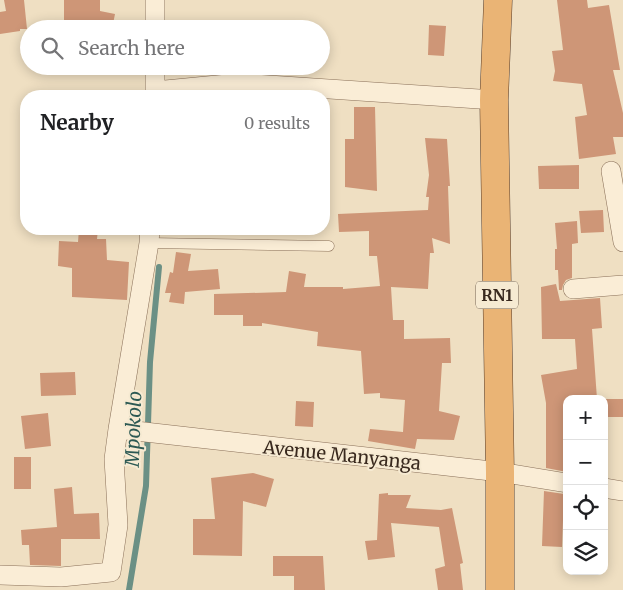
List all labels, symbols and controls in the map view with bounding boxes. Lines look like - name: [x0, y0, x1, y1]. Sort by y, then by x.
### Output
- search box: [20, 20, 330, 75]
- icon: search: [38, 34, 66, 62]
- text: Search here: [78, 36, 185, 60]
- text: Nearby: [40, 109, 114, 136]
- text: 0 results: [244, 113, 310, 133]
- road number: RN1: [476, 282, 518, 308]
- water label: Mpokolo: [120, 390, 146, 468]
- map controls: [563, 395, 608, 575]
- button: +: [563, 395, 608, 440]
- street label: Avenue Manyanga: [261, 435, 422, 475]
- button: −: [563, 440, 608, 485]
- button: locate: [563, 485, 608, 530]
- button: layers: [563, 530, 608, 575]

